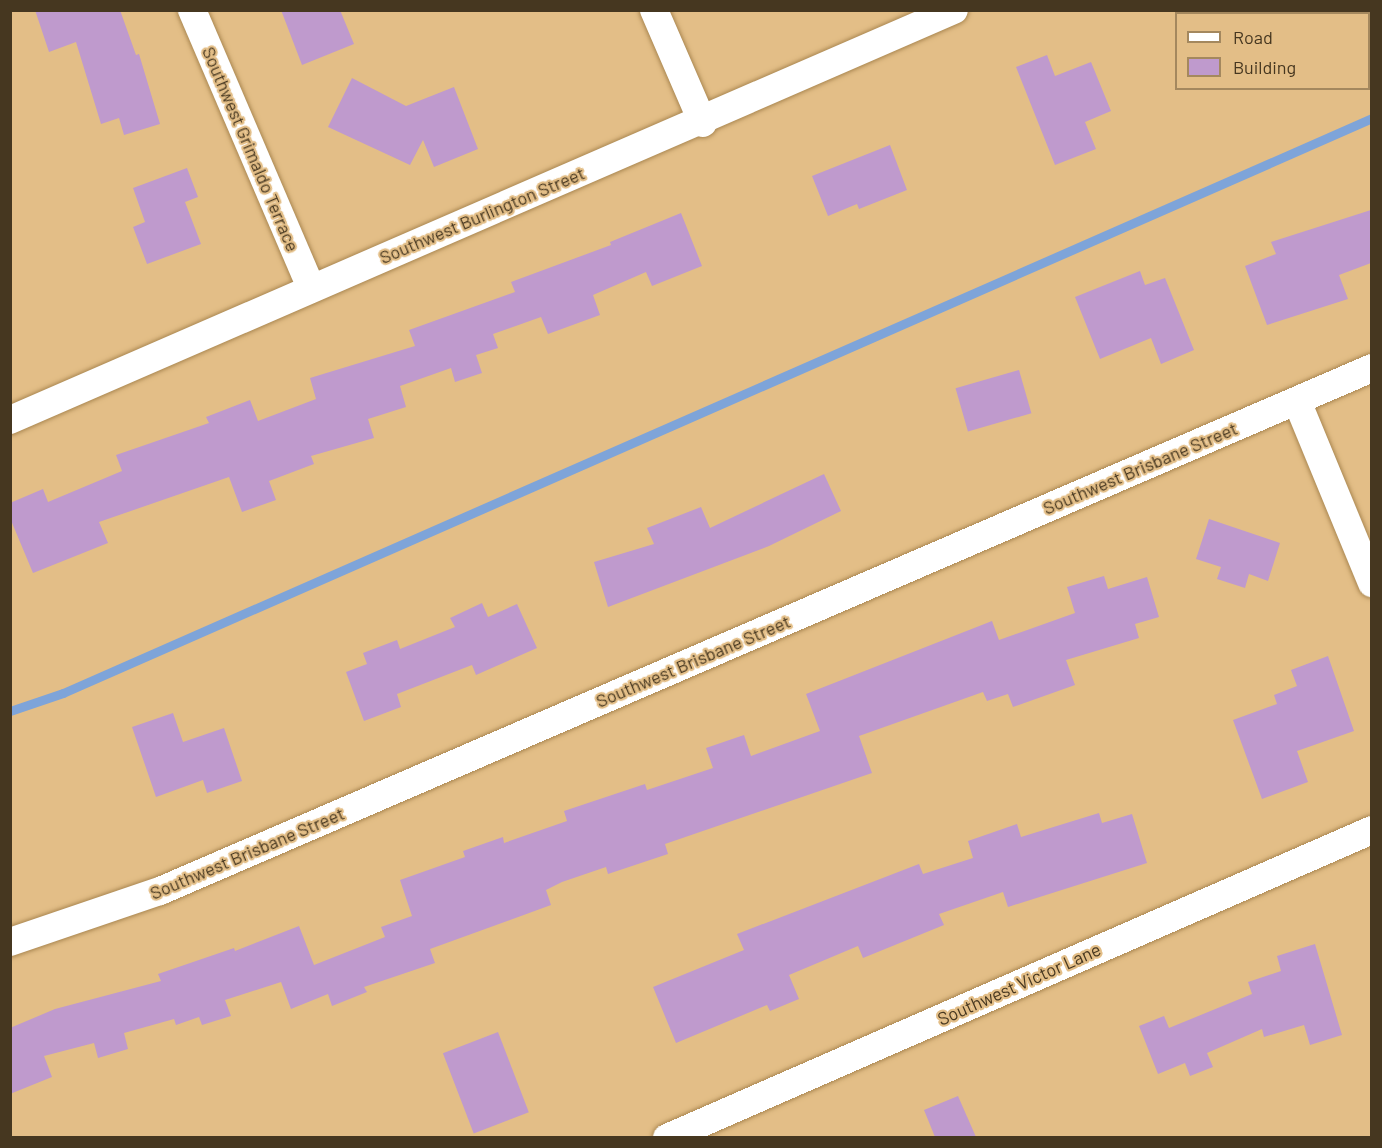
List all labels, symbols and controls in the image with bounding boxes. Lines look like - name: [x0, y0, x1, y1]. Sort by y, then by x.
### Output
- legend: [1175, 12, 1370, 90]
- text: Road: [1233, 26, 1273, 48]
- street label: Southwest Grimaldo Terrace: [198, 43, 304, 255]
- text: Building: [1233, 56, 1296, 78]
- street label: Southwest Burlington Street: [376, 162, 588, 268]
- street label: Southwest Brisbane Street: [1040, 417, 1240, 519]
- street label: Southwest Brisbane Street: [593, 610, 793, 712]
- street label: Southwest Brisbane Street: [147, 802, 347, 904]
- street label: Southwest Victor Lane: [934, 938, 1104, 1030]

